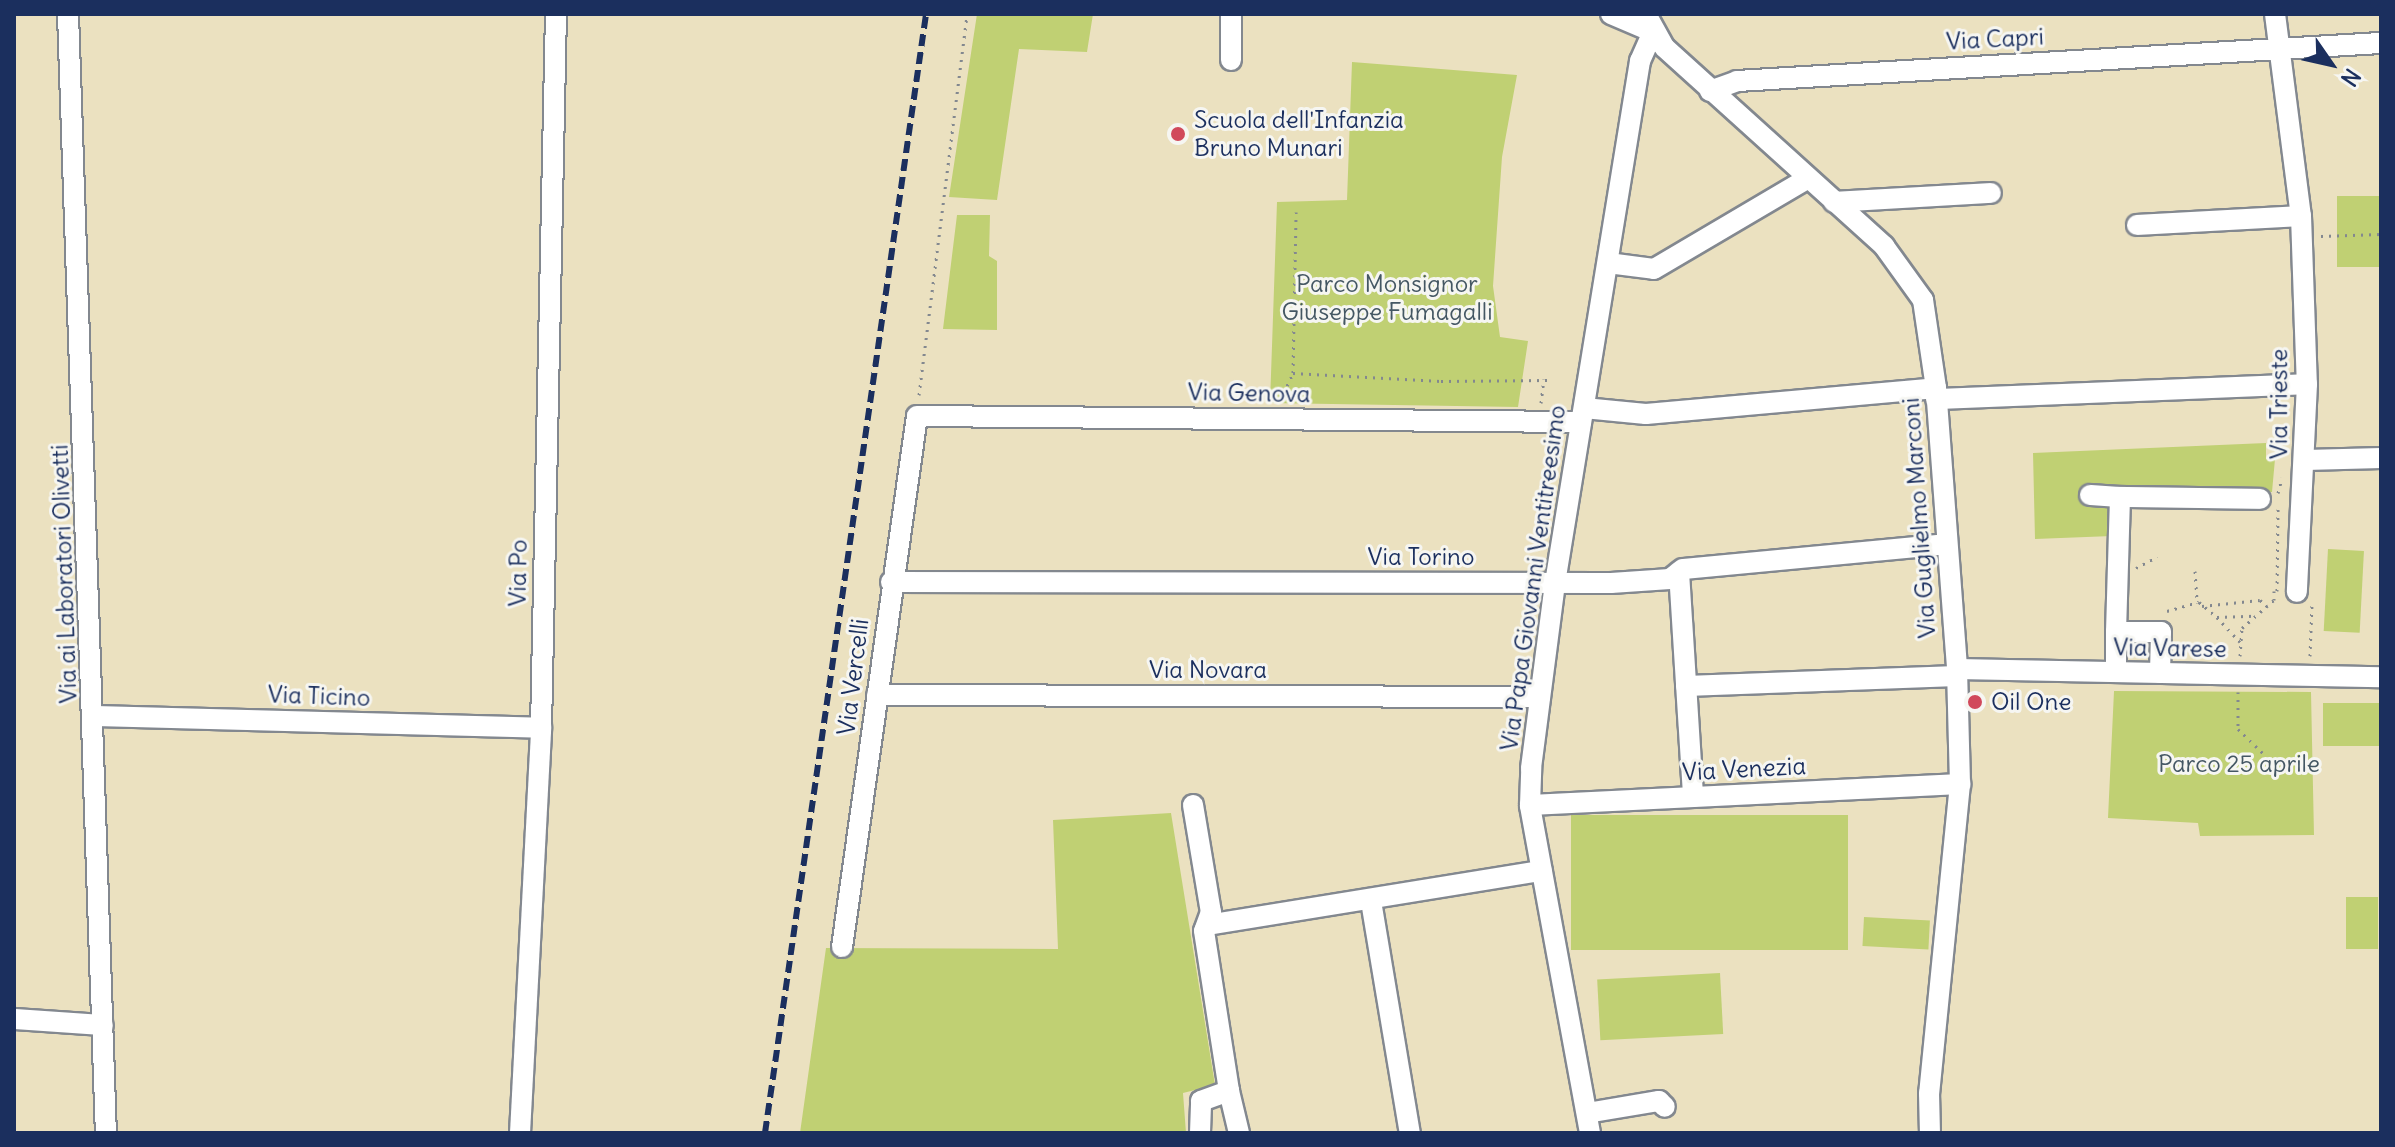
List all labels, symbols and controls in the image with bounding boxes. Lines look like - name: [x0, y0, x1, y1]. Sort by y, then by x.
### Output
- street label: Via Capri: [1945, 22, 2045, 56]
- north arrow: [2291, 24, 2371, 104]
- text: N: [2335, 63, 2367, 92]
- place label: Scuola dell'Infanzia Bruno Munari: [1194, 106, 1404, 162]
- marker: Scuola dell'Infanzia Bruno Munari: [1169, 125, 1187, 143]
- park label: Parco Monsignor Giuseppe Fumagalli: [1281, 270, 1493, 326]
- street label: Via Trieste: [2265, 349, 2293, 459]
- street label: Via Genova: [1187, 378, 1311, 408]
- street label: Via Guglielmo Marconi: [1896, 397, 1942, 639]
- street label: Via Papa Giovanni Ventitreesimo: [1494, 403, 1572, 753]
- street label: Via ai Laboratori Olivetti: [45, 444, 83, 704]
- street label: Via Po: [503, 539, 533, 607]
- street label: Via Torino: [1368, 543, 1474, 571]
- street label: Via Vercelli: [832, 617, 874, 737]
- street label: Via Varese: [2113, 633, 2227, 663]
- street label: Via Novara: [1149, 656, 1267, 684]
- street label: Via Ticino: [267, 680, 371, 712]
- place label: Oil One: [1991, 688, 2071, 716]
- marker: Oil One: [1966, 693, 1984, 711]
- park label: Parco 25 aprile: [2158, 750, 2320, 778]
- street label: Via Venezia: [1681, 751, 1807, 787]

